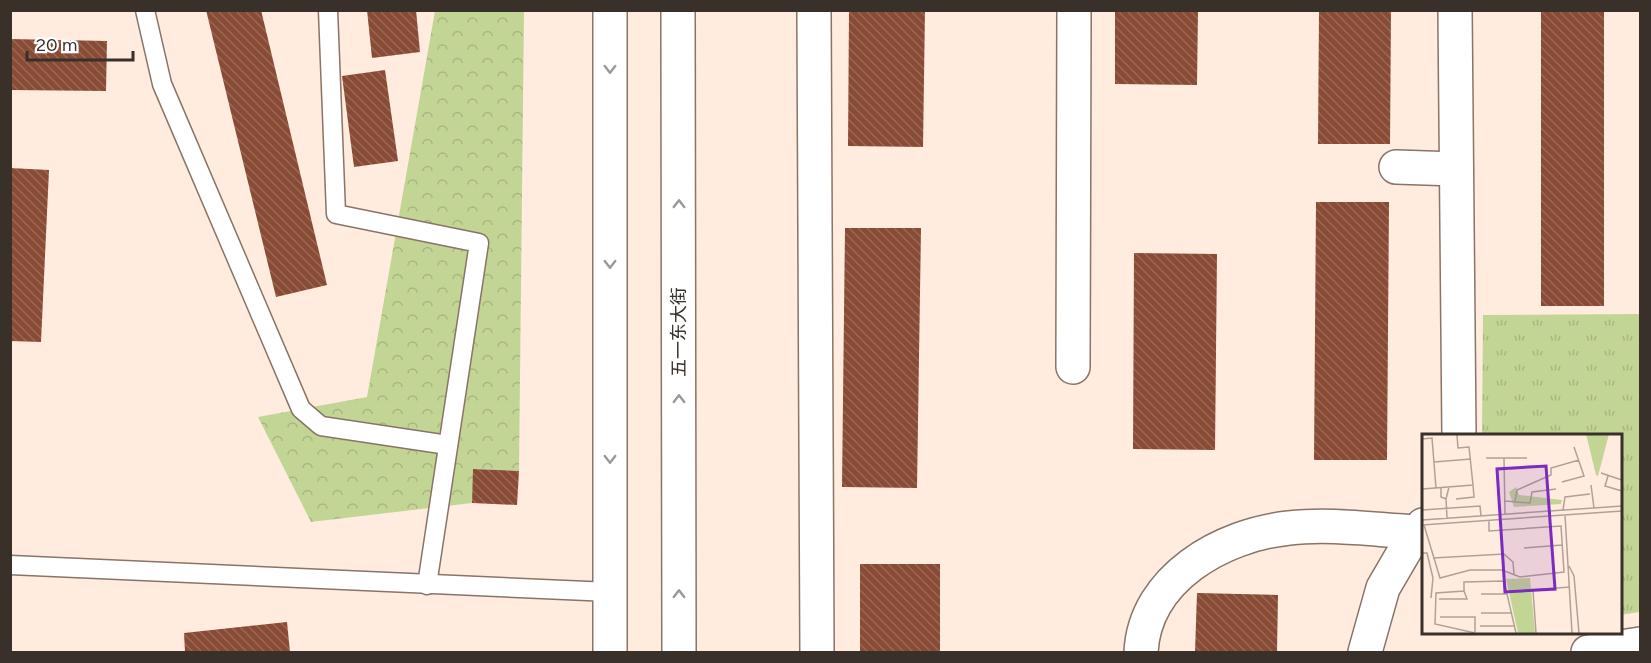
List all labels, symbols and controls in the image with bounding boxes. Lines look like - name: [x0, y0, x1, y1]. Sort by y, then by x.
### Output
- scale bar: [27, 24, 134, 62]
- text: 20 m: [36, 34, 77, 56]
- one-way arrow: [604, 64, 616, 73]
- one-way arrow: [673, 200, 685, 209]
- one-way arrow: [604, 259, 616, 268]
- street label: 五一东大街: [668, 287, 690, 377]
- one-way arrow: [673, 395, 685, 404]
- inset map: [1422, 434, 1621, 633]
- one-way arrow: [604, 454, 616, 463]
- one-way arrow: [673, 590, 685, 599]

